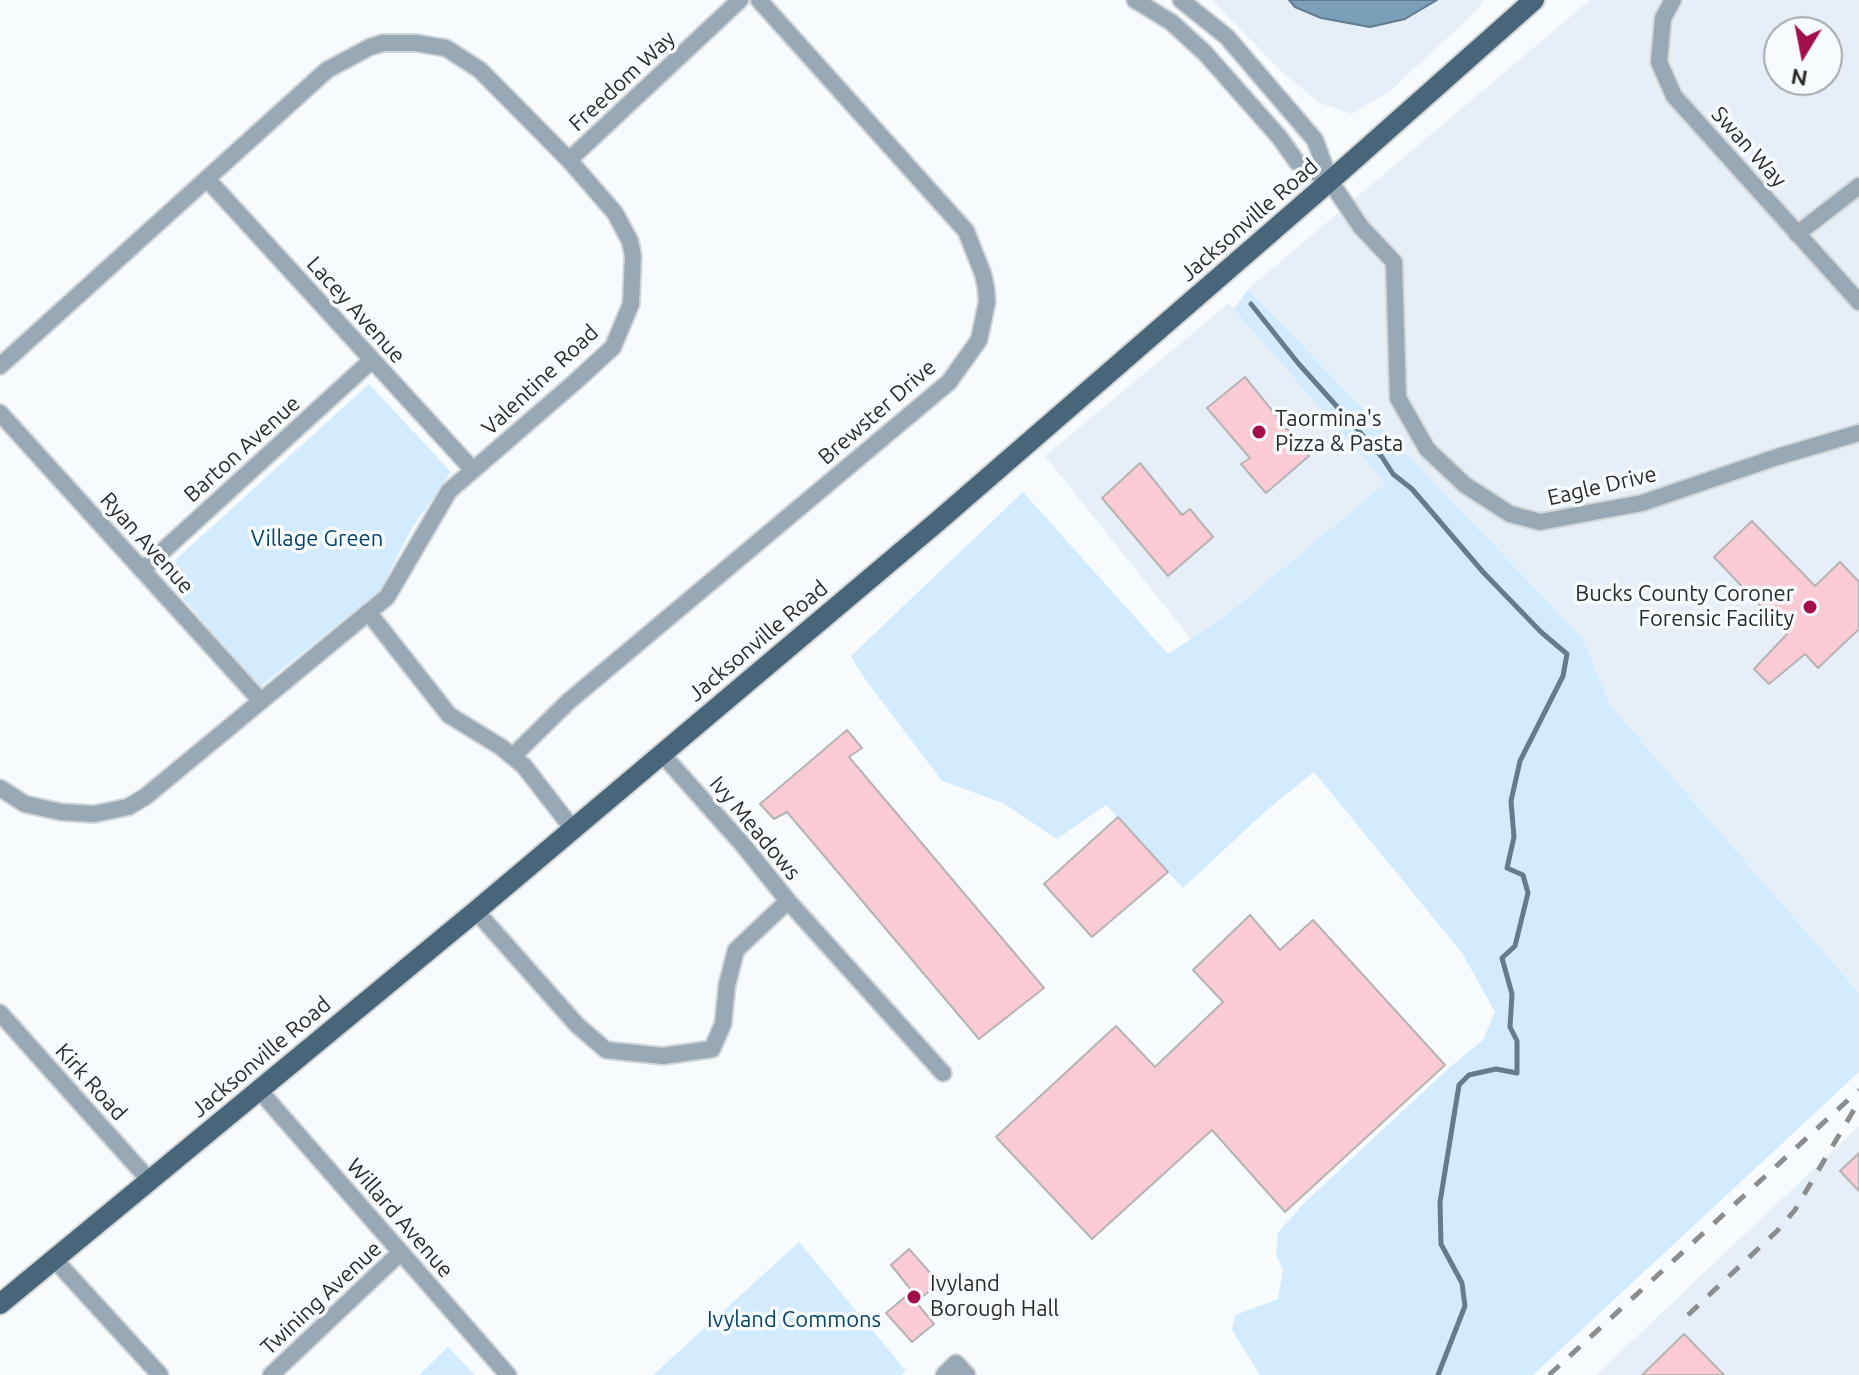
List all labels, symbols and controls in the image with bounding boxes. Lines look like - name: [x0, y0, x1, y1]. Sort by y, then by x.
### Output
- north arrow: [1763, 16, 1843, 96]
- street label: Freedom Way: [563, 25, 681, 137]
- text: N: [1789, 64, 1809, 92]
- street label: Swan Way: [1706, 101, 1792, 193]
- street label: Jacksonville Road: [1175, 153, 1323, 287]
- street label: Lacey Avenue: [301, 251, 411, 369]
- street label: Valentine Road: [476, 319, 604, 441]
- street label: Brewster Drive: [813, 354, 941, 470]
- street label: Barton Avenue: [179, 390, 305, 508]
- place label: Taormina's Pizza & Pasta: [1275, 406, 1403, 458]
- marker: Taormina's Pizza & Pasta: [1250, 423, 1268, 441]
- street label: Eagle Drive: [1545, 461, 1659, 511]
- street label: Ryan Avenue: [95, 487, 199, 599]
- park label: Village Green: [251, 526, 383, 552]
- street label: Jacksonville Road: [683, 575, 833, 707]
- place label: Bucks County Coroner Forensic Facility: [1575, 581, 1794, 632]
- marker: Bucks County Coroner Forensic Facility: [1801, 598, 1819, 616]
- street label: Ivy Meadows: [704, 771, 806, 885]
- street label: Jacksonville Road: [186, 991, 336, 1123]
- street label: Kirk Road: [50, 1038, 132, 1126]
- street label: Willard Avenue: [341, 1153, 459, 1283]
- street label: Twining Avenue: [255, 1235, 387, 1361]
- place label: Ivyland Borough Hall: [930, 1271, 1059, 1322]
- marker: Ivyland Borough Hall: [905, 1288, 923, 1306]
- park label: Ivyland Commons: [707, 1307, 881, 1333]

